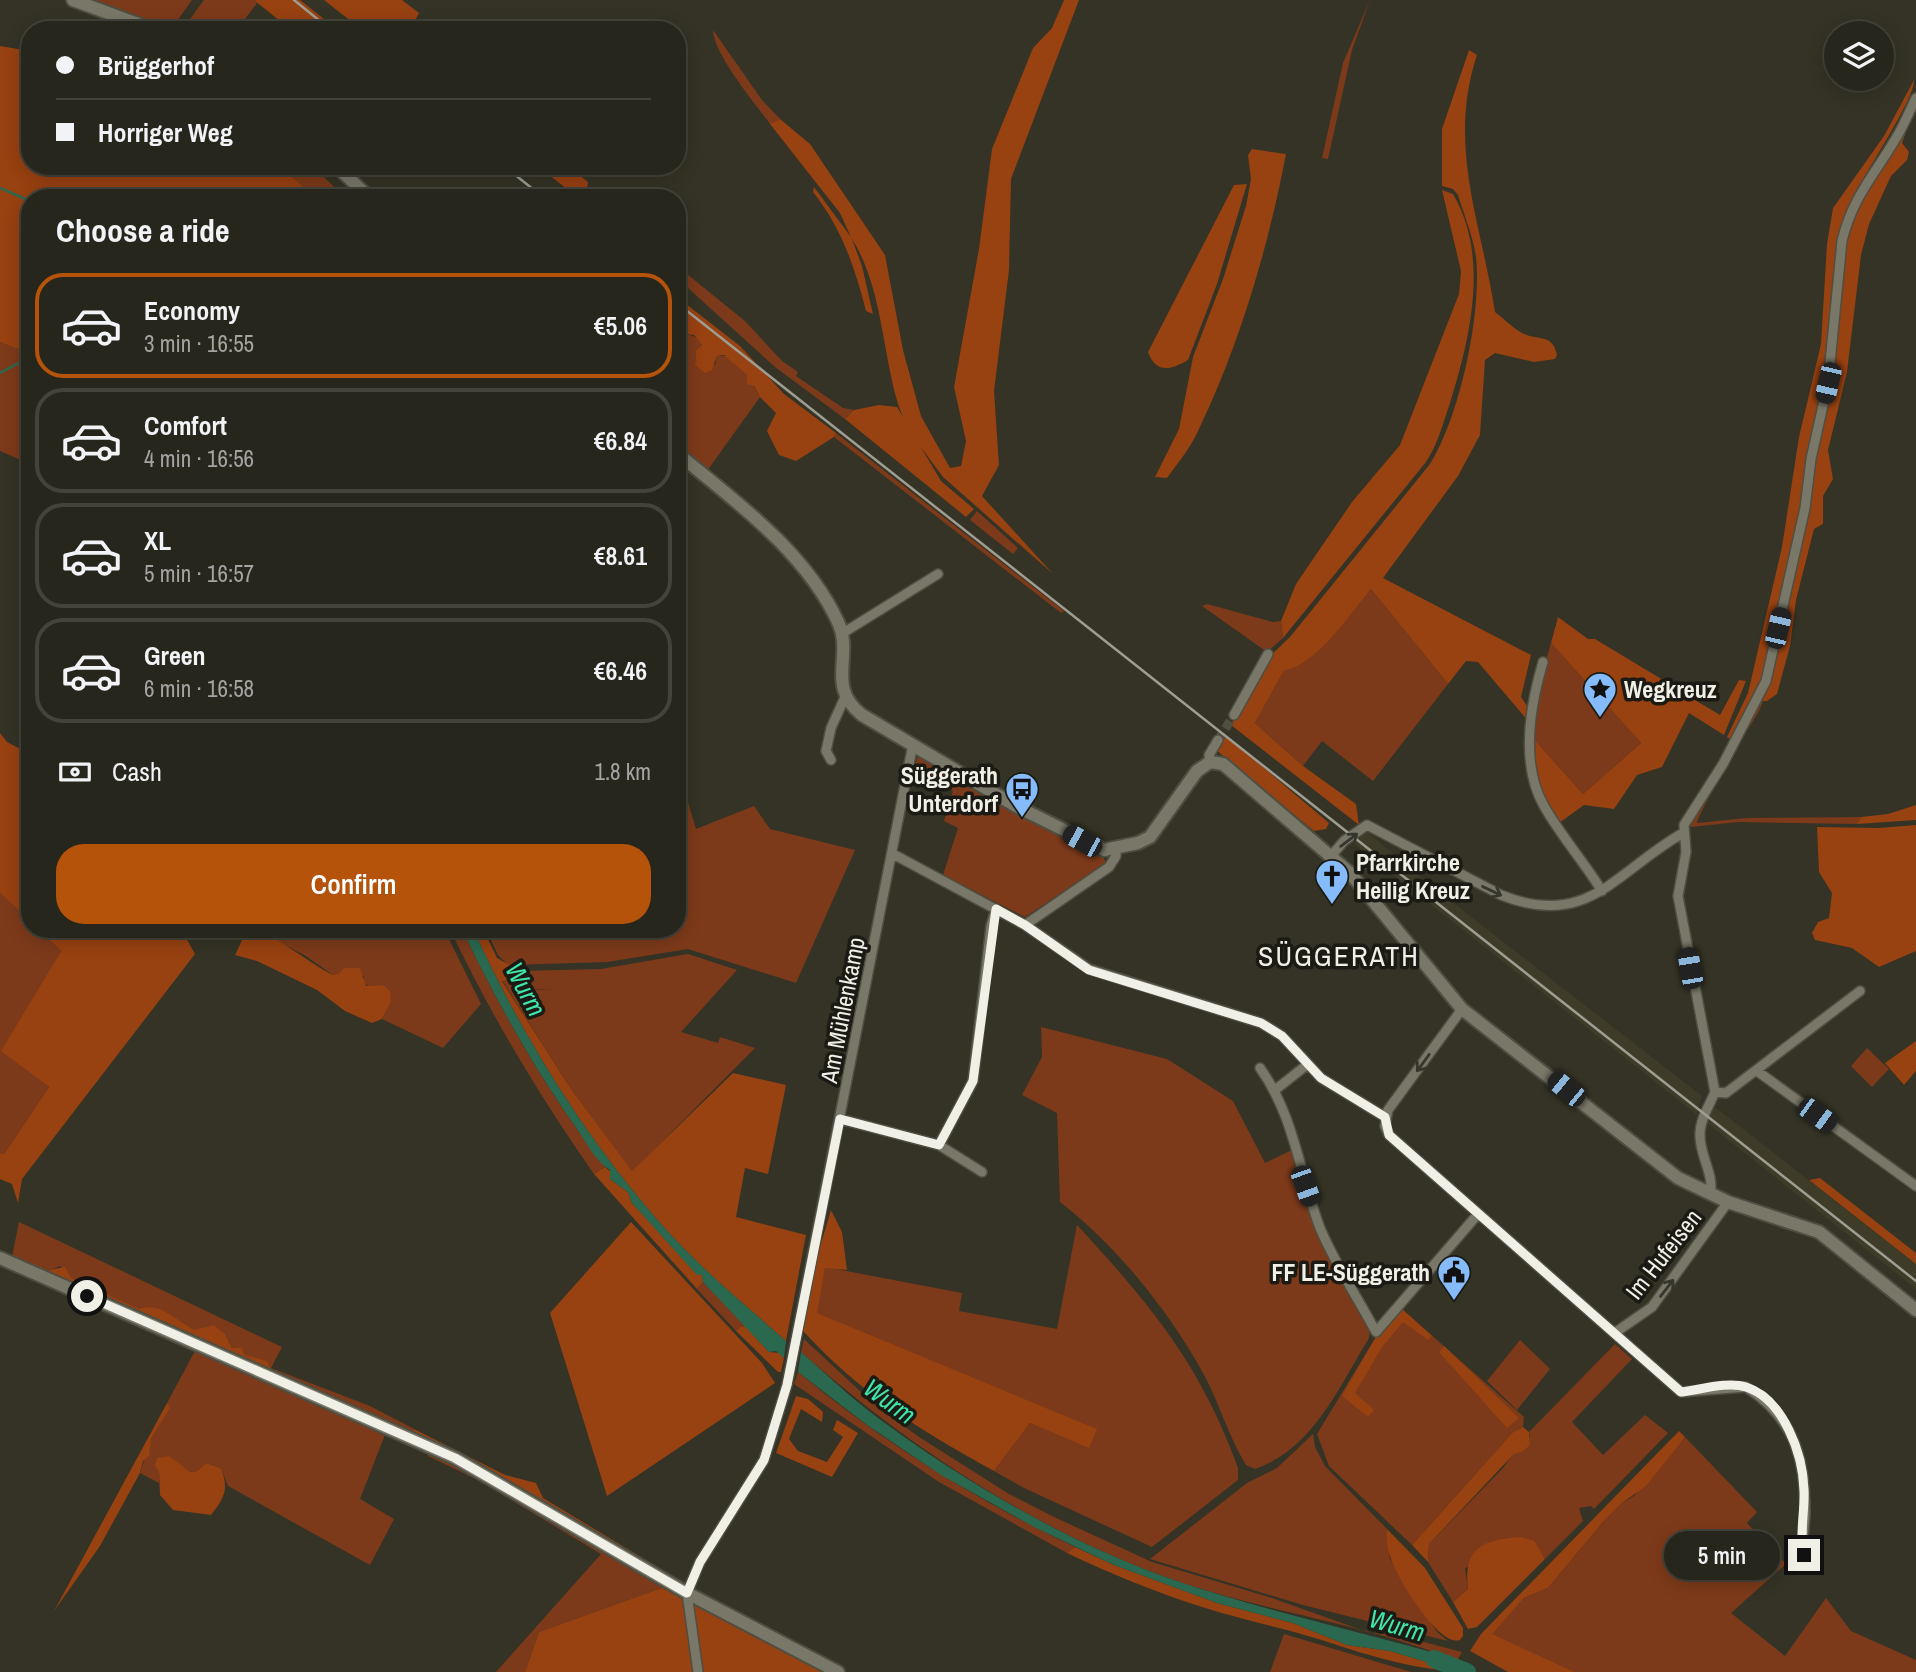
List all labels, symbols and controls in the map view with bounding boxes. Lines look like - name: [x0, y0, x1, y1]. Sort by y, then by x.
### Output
- map controls: [1824, 21, 1894, 91]
- button: layers: [1824, 21, 1894, 91]
- text: Brüggerhof: [98, 48, 214, 83]
- text: Horriger Weg: [98, 115, 233, 150]
- text: Choose a ride: [56, 209, 230, 252]
- text: Economy: [144, 293, 240, 328]
- icon: car: [60, 294, 123, 357]
- text: €5.06: [594, 308, 647, 343]
- text: 3 min · 16:55: [144, 328, 254, 359]
- car: [1814, 360, 1843, 406]
- text: Comfort: [144, 408, 227, 443]
- icon: car: [60, 409, 123, 472]
- text: €6.84: [594, 423, 647, 458]
- text: 4 min · 16:56: [144, 443, 254, 474]
- text: XL: [144, 523, 171, 558]
- icon: car: [60, 524, 123, 587]
- text: €8.61: [594, 538, 647, 573]
- text: 5 min · 16:57: [144, 558, 254, 589]
- car: [1764, 605, 1793, 651]
- text: Green: [144, 638, 206, 673]
- icon: car: [60, 639, 123, 702]
- text: €6.46: [594, 653, 647, 688]
- place icon: Wegkreuz: [1581, 670, 1619, 719]
- text: 6 min · 16:58: [144, 673, 254, 704]
- place label: Wegkreuz: [1624, 673, 1717, 705]
- icon: cash: [56, 753, 94, 791]
- text: Cash: [112, 754, 162, 789]
- text: 1.8 km: [594, 756, 651, 787]
- place label: Süggerath Unterdorf: [901, 759, 998, 819]
- bus stop icon: Süggerath Unterdorf: [1003, 770, 1041, 819]
- car: [1059, 822, 1106, 860]
- one-way arrow: [1339, 832, 1357, 847]
- button: Confirm: [56, 844, 651, 924]
- place label: Pfarrkirche Heilig Kreuz: [1356, 846, 1470, 906]
- church icon: Pfarrkirche Heilig Kreuz: [1313, 857, 1351, 906]
- one-way arrow: [1481, 885, 1502, 899]
- street label: Am Mühlenkamp: [812, 934, 872, 1087]
- district label: SÜGGERATH: [1258, 937, 1420, 975]
- car: [1677, 945, 1704, 991]
- water label: Wurm: [497, 956, 555, 1022]
- one-way arrow: [1416, 1053, 1430, 1072]
- car: [1544, 1068, 1589, 1110]
- car: [1794, 1094, 1841, 1136]
- car: [1288, 1163, 1323, 1209]
- street label: Im Hufeisen: [1618, 1202, 1708, 1306]
- public building icon: FF LE-Süggerath: [1435, 1253, 1473, 1302]
- place label: FF LE-Süggerath: [1271, 1256, 1430, 1288]
- one-way arrow: [1660, 1279, 1675, 1298]
- route start: [71, 1280, 103, 1312]
- water label: Wurm: [857, 1370, 923, 1432]
- callout: 5 min: [1664, 1530, 1780, 1580]
- route end: [1788, 1539, 1820, 1571]
- text: 5 min: [1698, 1540, 1746, 1571]
- water label: Wurm: [1365, 1600, 1429, 1650]

